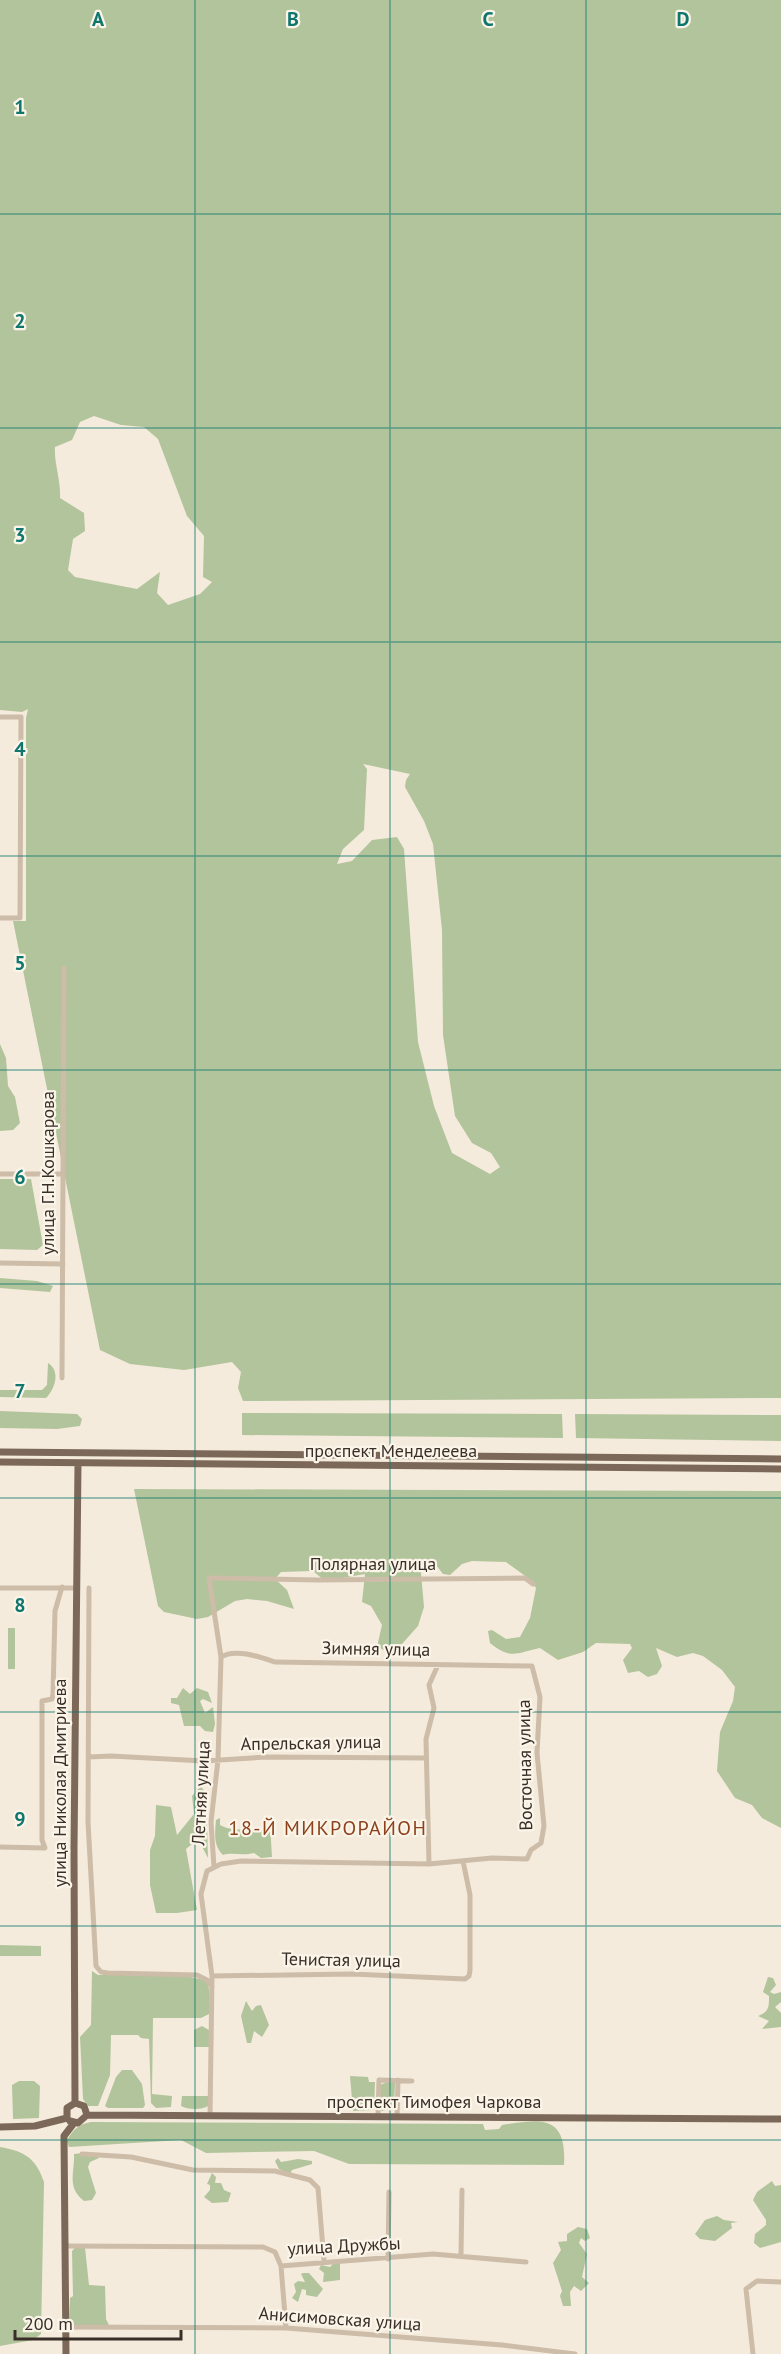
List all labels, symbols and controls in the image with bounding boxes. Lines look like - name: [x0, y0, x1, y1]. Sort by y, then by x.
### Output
- text: A: [92, 6, 105, 32]
- text: B: [287, 6, 299, 32]
- text: C: [482, 6, 494, 32]
- text: D: [677, 6, 690, 32]
- text: 1: [14, 94, 26, 120]
- text: 2: [14, 308, 26, 334]
- text: 3: [14, 522, 26, 548]
- text: 4: [14, 736, 26, 762]
- text: 5: [14, 950, 26, 976]
- street label: улица Г.Н.Кошкарова: [36, 1091, 59, 1255]
- text: 6: [14, 1164, 26, 1190]
- text: 7: [14, 1378, 26, 1404]
- street label: проспект Менделеева: [305, 1439, 477, 1462]
- street label: Полярная улица: [310, 1552, 436, 1575]
- text: 8: [14, 1592, 26, 1618]
- street label: Зимняя улица: [322, 1636, 431, 1661]
- street label: улица Николая Дмитриева: [48, 1679, 71, 1887]
- street label: Восточная улица: [512, 1699, 537, 1831]
- street label: Апрельская улица: [240, 1730, 382, 1755]
- street label: Летняя улица: [186, 1740, 215, 1847]
- text: 9: [14, 1806, 26, 1832]
- district label: 18-Й МИКРОРАЙОН: [229, 1815, 427, 1841]
- street label: Тенистая улица: [281, 1947, 401, 1972]
- street label: проспект Тимофея Чаркова: [327, 2090, 541, 2113]
- street label: улица Дружбы: [287, 2231, 401, 2260]
- street label: Анисимовская улица: [258, 2301, 422, 2336]
- scale bar: [15, 2303, 182, 2341]
- text: 200 m: [24, 2312, 73, 2335]

